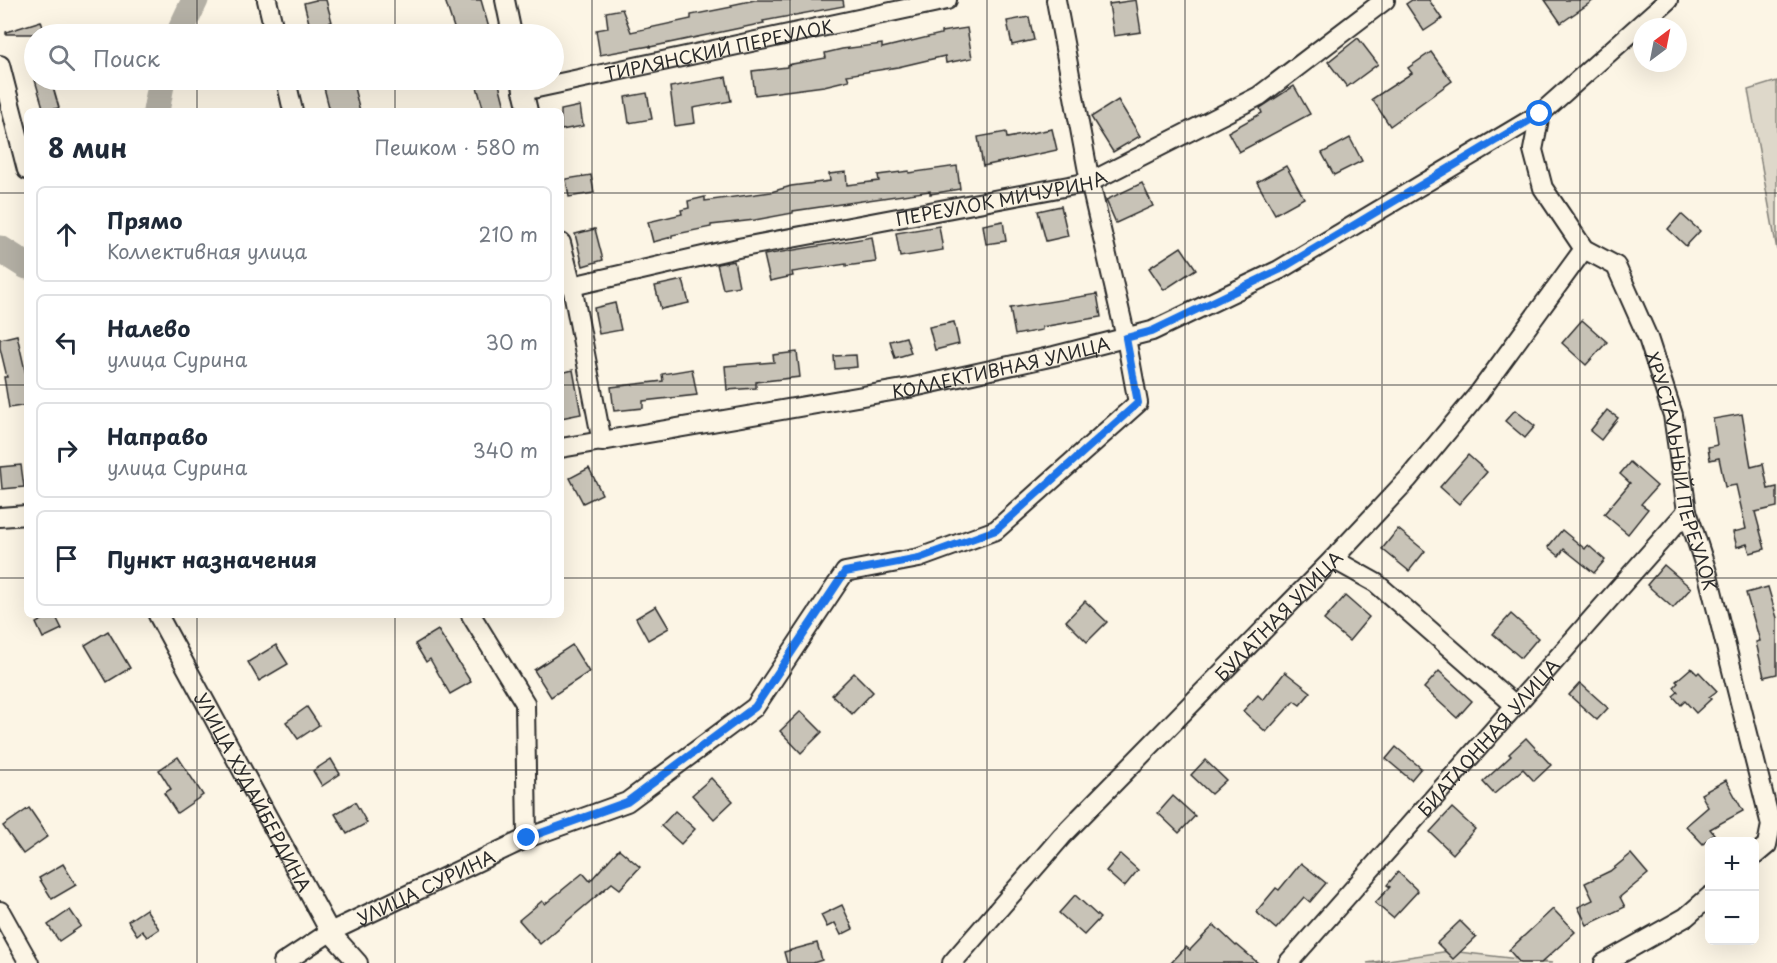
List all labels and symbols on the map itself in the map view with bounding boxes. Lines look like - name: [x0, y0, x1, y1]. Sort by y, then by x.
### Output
- street label: ТИРЛЯНСКИЙ ПЕРЕУЛОК: [602, 11, 835, 87]
- north arrow: [1633, 18, 1687, 72]
- route start: [1526, 100, 1552, 126]
- street label: ПЕРЕУЛОК МИЧУРИНА: [893, 162, 1111, 232]
- street label: КОЛЛЕКТИВНАЯ УЛИЦА: [889, 329, 1113, 404]
- street label: ХРУСТАЛЬНЫЙ ПЕРЕУЛОК: [1640, 348, 1725, 593]
- street label: БУЛАТНАЯ УЛИЦА: [1208, 544, 1348, 686]
- street label: БИАТЛОННАЯ УЛИЦА: [1411, 652, 1565, 822]
- street label: УЛИЦА ХУДАЙБЕРДИНА: [189, 687, 319, 897]
- route end: [513, 824, 539, 850]
- street label: УЛИЦА СУРИНА: [352, 842, 499, 931]

